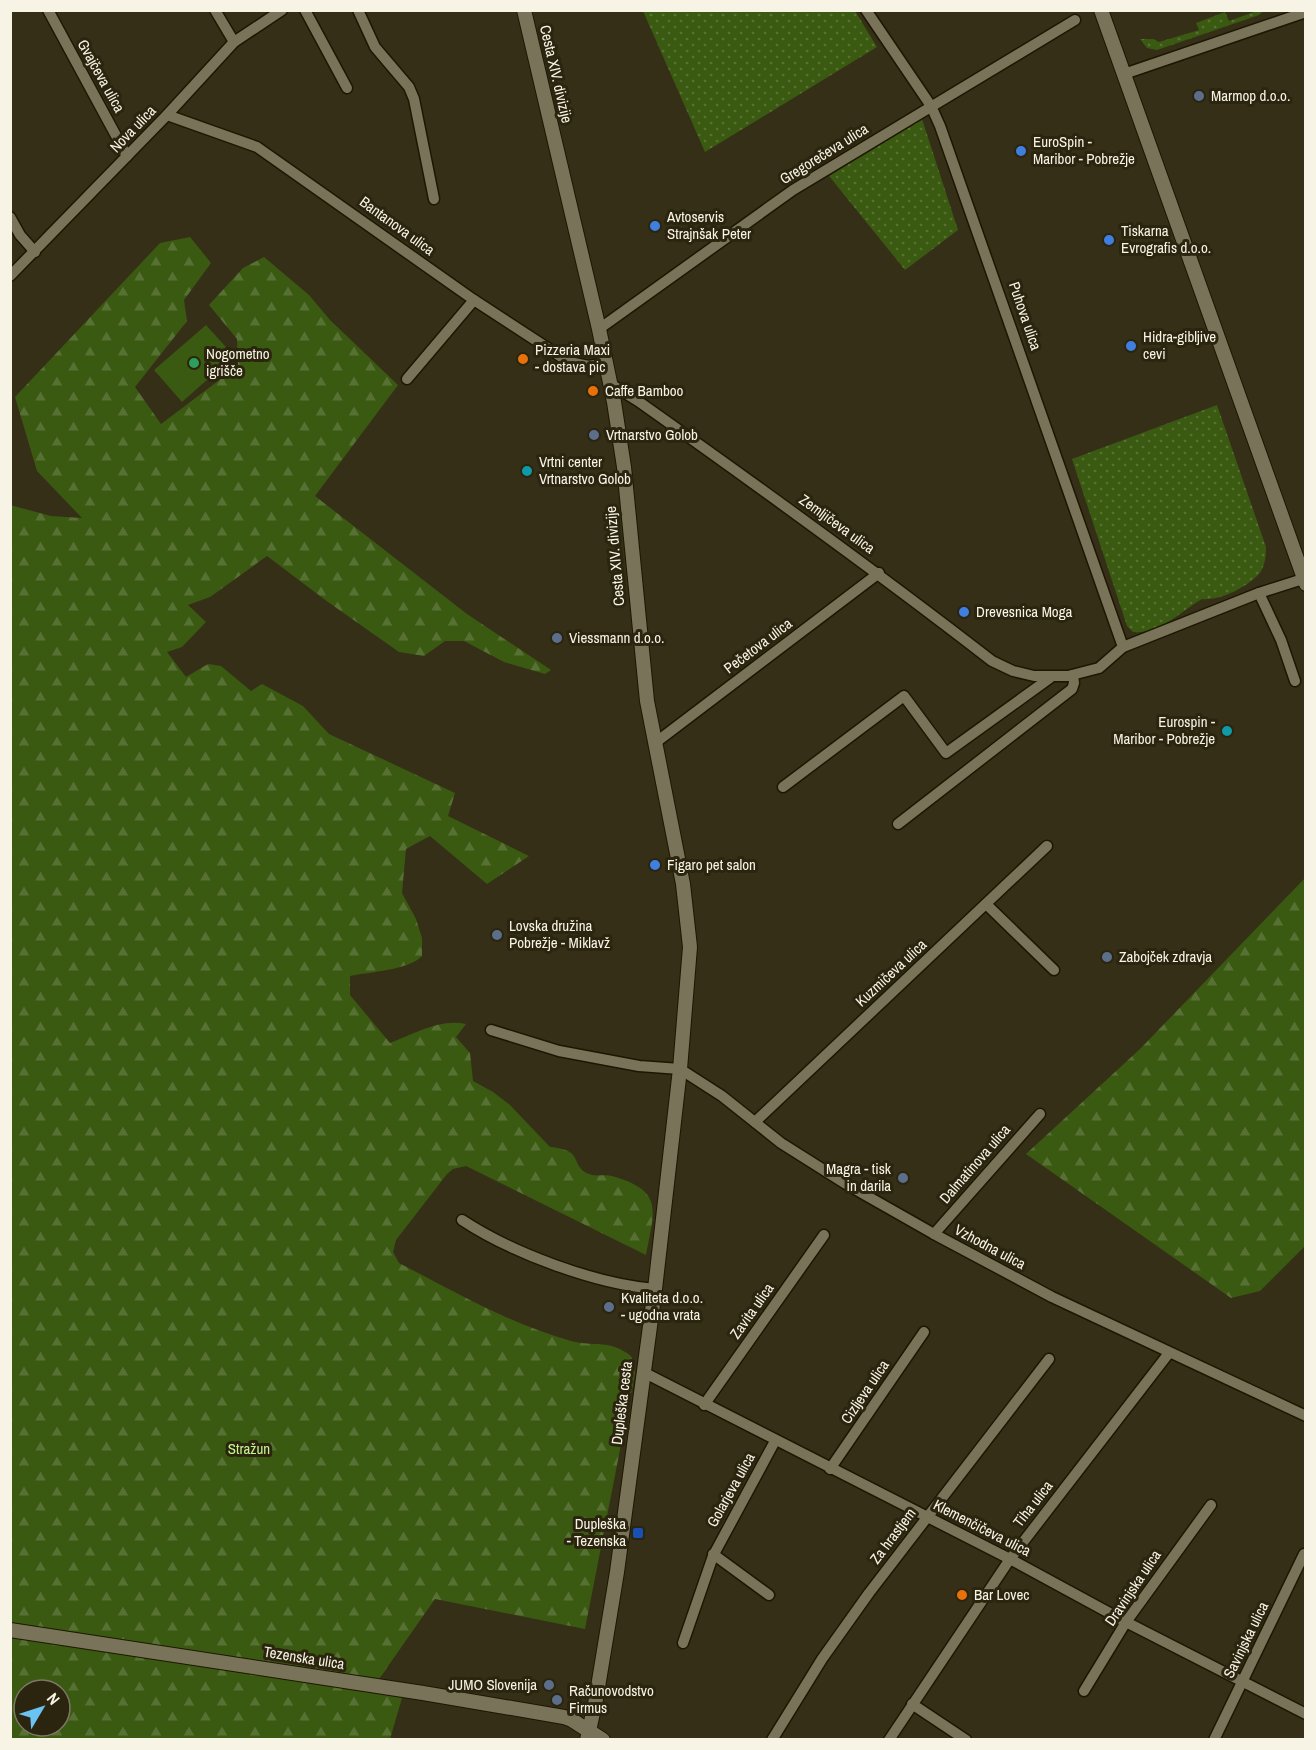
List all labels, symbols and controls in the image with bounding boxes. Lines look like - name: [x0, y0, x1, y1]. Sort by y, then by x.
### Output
- street label: Cesta XIV. divizije: [535, 23, 578, 125]
- street label: Gvajčeva ulica: [73, 35, 130, 116]
- place label: Marmop d.o.o.: [1211, 85, 1290, 106]
- marker: Marmop d.o.o.: [1192, 89, 1206, 103]
- street label: Nova ulica: [105, 100, 160, 157]
- street label: Gregorečeva ulica: [776, 118, 872, 189]
- place label: EuroSpin - Maribor - Pobrežje: [1033, 131, 1135, 169]
- marker: EuroSpin - Maribor - Pobrežje: [1014, 144, 1028, 158]
- street label: Bantanova ulica: [355, 191, 439, 260]
- place label: Avtoservis Strajnšak Peter: [666, 206, 751, 244]
- marker: Avtoservis Strajnšak Peter: [648, 219, 662, 233]
- place label: Tiskarna Evrografis d.o.o.: [1121, 220, 1211, 258]
- marker: Tiskarna Evrografis d.o.o.: [1102, 233, 1116, 247]
- street label: Puhova ulica: [1004, 279, 1047, 353]
- place label: Hidra-gibljive cevi: [1143, 326, 1216, 364]
- place label: Pizzeria Maxi - dostava pic: [535, 339, 610, 377]
- marker: Hidra-gibljive cevi: [1124, 339, 1138, 353]
- place label: Nogometno igrišče: [206, 343, 270, 381]
- marker: Pizzeria Maxi - dostava pic: [516, 352, 530, 366]
- marker: Nogometno igrišče: [187, 356, 201, 370]
- place label: Caffe Bamboo: [605, 380, 684, 401]
- marker: Caffe Bamboo: [586, 384, 600, 398]
- place label: Vrtnarstvo Golob: [606, 424, 698, 445]
- marker: Vrtnarstvo Golob: [587, 428, 601, 442]
- place label: Vrtni center Vrtnarstvo Golob: [539, 451, 631, 489]
- marker: Vrtni center Vrtnarstvo Golob: [520, 464, 534, 478]
- street label: Zemljičeva ulica: [795, 489, 880, 558]
- street label: Cesta XIV. divizije: [600, 505, 629, 607]
- place label: Drevesnica Moga: [976, 601, 1073, 622]
- marker: Drevesnica Moga: [957, 605, 971, 619]
- street label: Pečetova ulica: [719, 613, 796, 678]
- place label: Viessmann d.o.o.: [569, 627, 665, 648]
- marker: Viessmann d.o.o.: [550, 631, 564, 645]
- place label: Eurospin - Maribor - Pobrežje: [1113, 711, 1215, 749]
- marker: Eurospin - Maribor - Pobrežje: [1220, 724, 1234, 738]
- place label: Figaro pet salon: [667, 854, 756, 875]
- marker: Figaro pet salon: [648, 858, 662, 872]
- place label: Lovska družina Pobrežje - Miklavž: [509, 915, 610, 953]
- marker: Lovska družina Pobrežje - Miklavž: [490, 928, 504, 942]
- street label: Kuzmičeva ulica: [850, 934, 931, 1011]
- place label: Zabojček zdravja: [1119, 946, 1212, 967]
- marker: Zabojček zdravja: [1100, 950, 1114, 964]
- street label: Dalmatinova ulica: [934, 1120, 1015, 1208]
- place label: Magra - tisk in darila: [826, 1158, 892, 1196]
- marker: Magra - tisk in darila: [896, 1171, 910, 1185]
- street label: Vzhodna ulica: [951, 1219, 1030, 1274]
- street label: Zavita ulica: [725, 1279, 779, 1343]
- place label: Kvaliteta d.o.o. - ugodna vrata: [621, 1287, 703, 1325]
- marker: Kvaliteta d.o.o. - ugodna vrata: [602, 1300, 616, 1314]
- street label: Cizljeva ulica: [835, 1355, 894, 1428]
- street label: Dupleška cesta: [606, 1360, 637, 1446]
- park label: Stražun: [228, 1438, 270, 1459]
- street label: Golarjeva ulica: [701, 1449, 760, 1531]
- street label: Tiha ulica: [1008, 1476, 1058, 1531]
- street label: Klemenčičeva ulica: [930, 1494, 1035, 1561]
- street label: Za hrastjem: [865, 1503, 921, 1568]
- place label: Dupleška - Tezenska: [567, 1513, 626, 1551]
- marker: Dupleška - Tezenska: [631, 1526, 645, 1540]
- street label: Dravinjska ulica: [1099, 1545, 1166, 1630]
- place label: Bar Lovec: [974, 1584, 1029, 1605]
- marker: Bar Lovec: [955, 1588, 969, 1602]
- street label: Savinjska ulica: [1218, 1598, 1273, 1682]
- street label: Tezenska ulica: [262, 1641, 346, 1674]
- place label: JUMO Slovenija: [448, 1674, 537, 1695]
- north arrow: [12, 1678, 72, 1738]
- marker: JUMO Slovenija: [542, 1678, 556, 1692]
- place label: Računovodstvo Firmus: [569, 1680, 654, 1718]
- text: N: [42, 1688, 65, 1709]
- marker: Računovodstvo Firmus: [550, 1693, 564, 1707]

